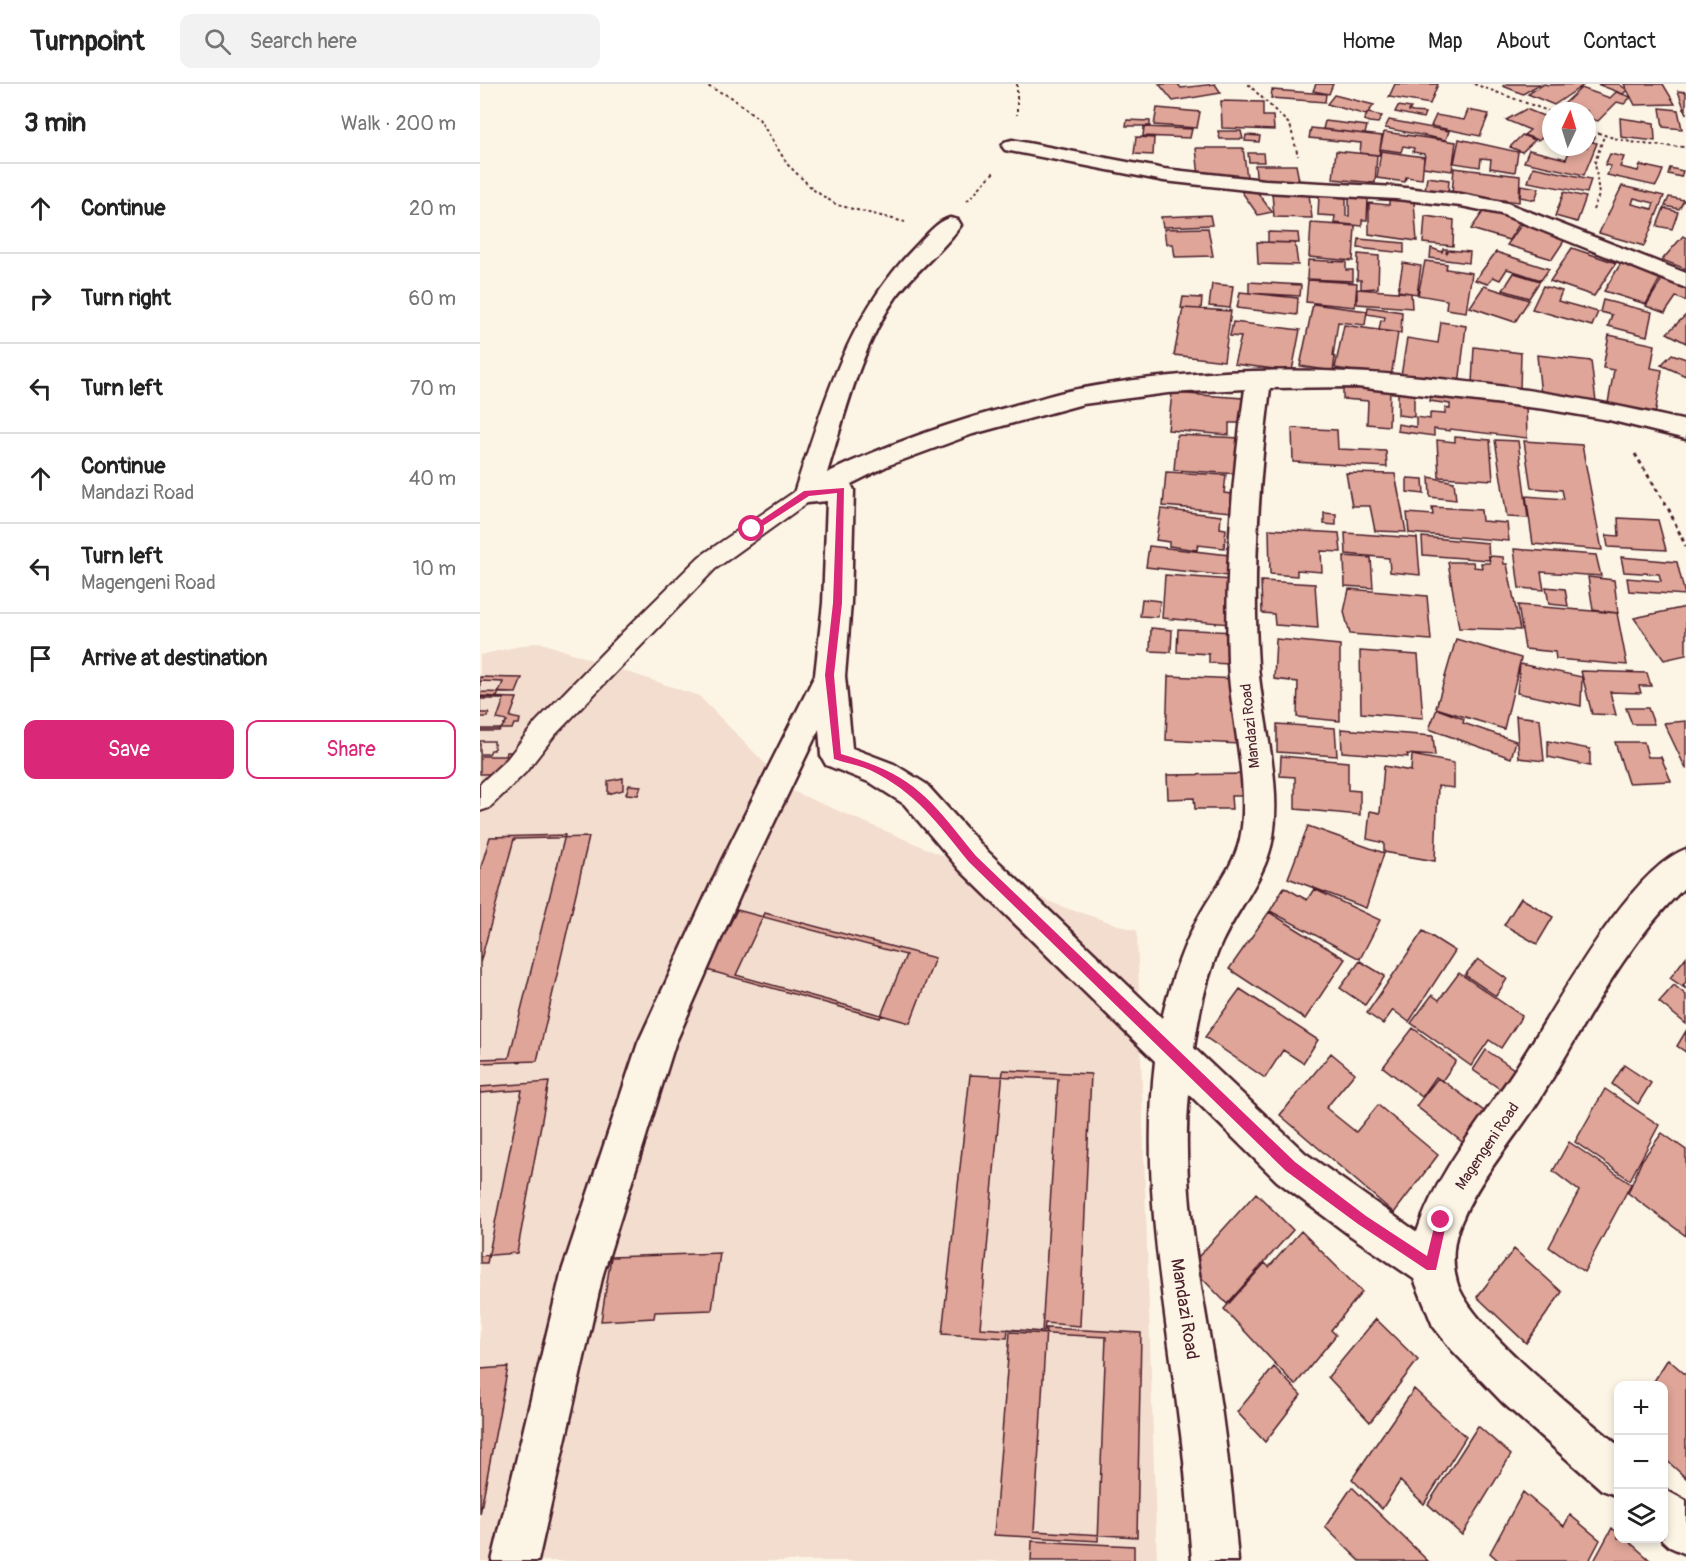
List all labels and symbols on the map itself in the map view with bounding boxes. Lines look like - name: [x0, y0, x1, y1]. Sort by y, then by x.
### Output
- north arrow: [1542, 102, 1596, 156]
- route start: [738, 515, 764, 541]
- street label: Mandazi Road: [1237, 683, 1264, 769]
- street label: Magengeni Road: [1451, 1099, 1524, 1193]
- route end: [1427, 1206, 1453, 1232]
- street label: Mandazi Road: [1165, 1257, 1204, 1361]

